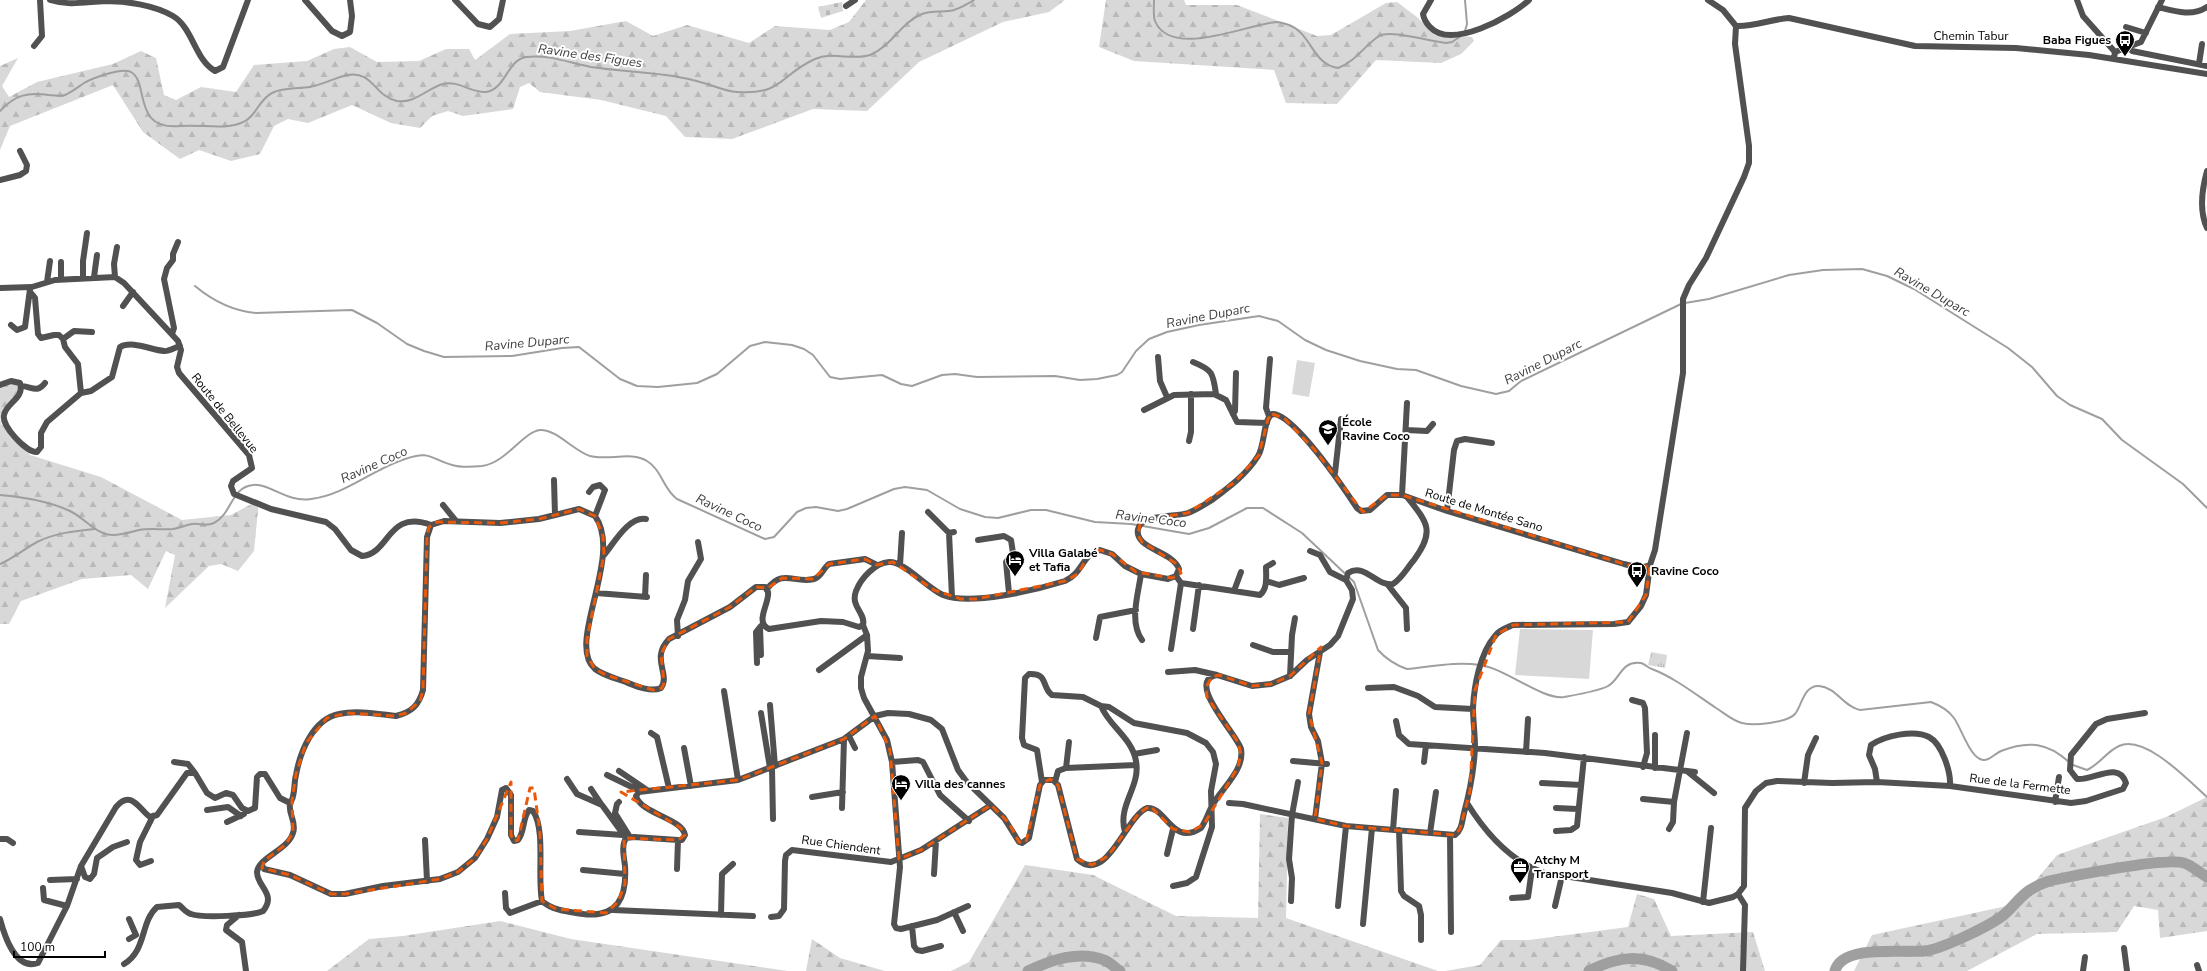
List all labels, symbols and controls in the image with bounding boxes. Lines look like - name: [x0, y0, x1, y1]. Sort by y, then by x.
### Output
- street label: Chemin Tabur: [1934, 28, 2009, 44]
- bus stop icon: Baba Figues: [2114, 29, 2136, 57]
- place label: Baba Figues: [2043, 32, 2111, 48]
- water label: Ravine des Figues: [537, 40, 643, 72]
- water label: Ravine Duparc: [1891, 263, 1974, 321]
- water label: Ravine Duparc: [1165, 299, 1252, 333]
- water label: Ravine Duparc: [484, 330, 571, 356]
- water label: Ravine Duparc: [1501, 334, 1586, 389]
- street label: Route de Bellevue: [188, 370, 262, 456]
- place label: École Ravine Coco: [1342, 414, 1410, 444]
- school or university icon: École Ravine Coco: [1317, 418, 1339, 446]
- water label: Ravine Coco: [338, 442, 410, 488]
- street label: Route de Montée Sano: [1423, 484, 1545, 536]
- water label: Ravine Coco: [693, 490, 765, 536]
- water label: Ravine Coco: [1114, 506, 1188, 532]
- place label: Villa Galabé et Tafia: [1028, 545, 1098, 575]
- hotel icon: Villa Galabé et Tafia: [1004, 549, 1026, 577]
- bus stop icon: Ravine Coco: [1626, 560, 1648, 588]
- place label: Ravine Coco: [1651, 563, 1719, 579]
- street label: Rue de la Fermette: [1968, 770, 2072, 798]
- hotel icon: Villa des cannes: [890, 773, 912, 801]
- place label: Villa des cannes: [914, 776, 1006, 792]
- street label: Rue Chiendent: [801, 832, 882, 859]
- place label: Atchy M Transport: [1534, 852, 1589, 882]
- office icon: Atchy M Transport: [1509, 856, 1531, 884]
- scale bar: [14, 933, 105, 959]
- text: 100 m: [20, 939, 55, 955]

